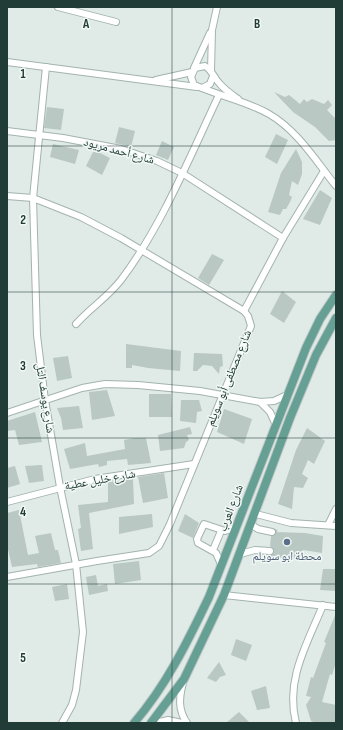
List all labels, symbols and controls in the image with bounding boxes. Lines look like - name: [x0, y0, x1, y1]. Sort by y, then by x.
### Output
- text: A: [82, 16, 90, 32]
- text: B: [254, 16, 260, 32]
- text: 1: [20, 66, 26, 82]
- street label: شارع أحمد مريود: [82, 134, 156, 168]
- text: 2: [20, 212, 26, 228]
- street label: شارع مصطفى أبو سويلم: [203, 328, 255, 428]
- text: 3: [20, 358, 26, 374]
- street label: شارع يوسف التل: [32, 362, 58, 434]
- street label: شارع خليل عطية: [63, 466, 137, 494]
- street label: شارع العرب: [215, 482, 247, 534]
- text: 4: [20, 504, 26, 520]
- marker: محطة ابو سويلم: [282, 537, 292, 547]
- place label: محطة ابو سويلم: [253, 549, 321, 564]
- text: 5: [20, 650, 26, 666]

